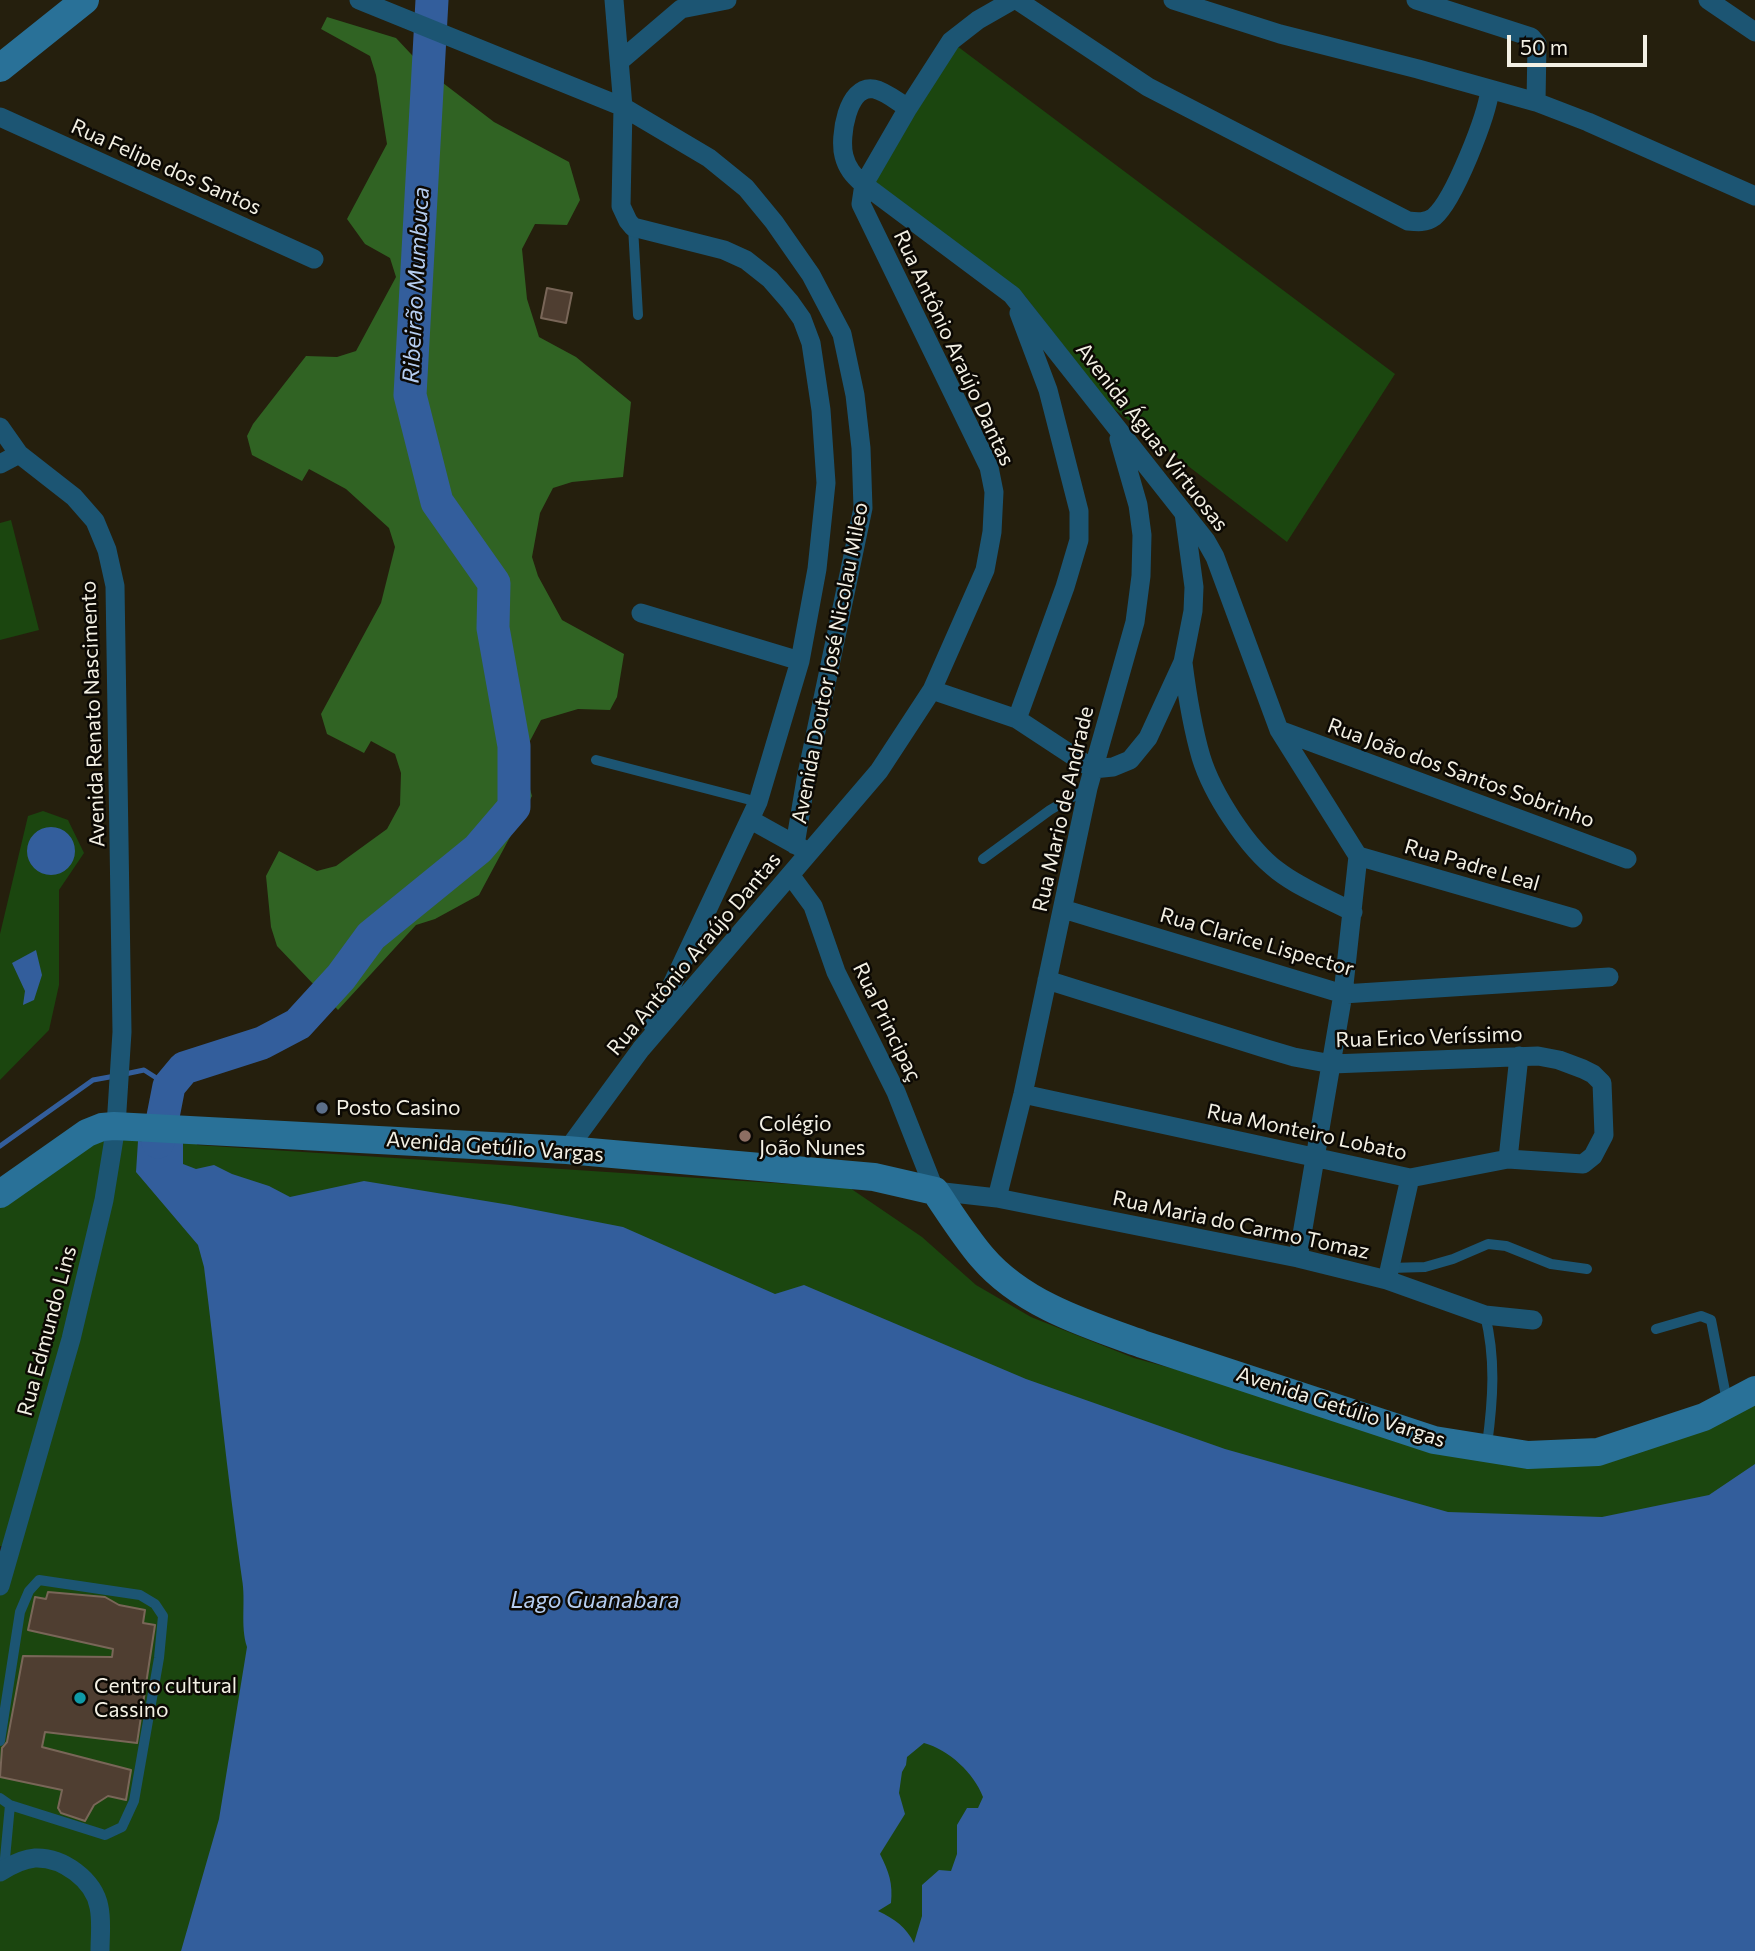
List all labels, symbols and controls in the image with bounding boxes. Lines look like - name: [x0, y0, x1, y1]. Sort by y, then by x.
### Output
- scale bar: [1510, 21, 1650, 65]
- text: 50 m: [1520, 34, 1568, 59]
- street label: Rua Felipe dos Santos: [67, 114, 265, 220]
- water label: Ribeirão Mumbuca: [397, 186, 435, 384]
- street label: Rua Antônio Araújo Dantas: [888, 226, 1020, 470]
- street label: Avenida Águas Virtuosas: [1071, 338, 1233, 536]
- street label: Avenida Doutor José Nicolau Mileo: [786, 500, 874, 826]
- street label: Avenida Renato Nascimento: [76, 580, 110, 848]
- street label: Rua Mario de Andrade: [1027, 704, 1099, 914]
- street label: Rua João dos Santos Sobrinho: [1324, 713, 1598, 833]
- street label: Rua Padre Leal: [1401, 834, 1543, 896]
- street label: Rua Antônio Araújo Dantas: [602, 847, 786, 1061]
- street label: Rua Clarice Lispector: [1157, 902, 1357, 982]
- street label: Rua Principaç: [847, 958, 927, 1086]
- street label: Rua Erico Veríssimo: [1335, 1021, 1523, 1053]
- place label: Posto Casino: [336, 1095, 461, 1121]
- street label: Rua Monteiro Lobato: [1205, 1098, 1409, 1166]
- marker: Posto Casino: [314, 1100, 330, 1116]
- place label: Colégio João Nunes: [759, 1111, 865, 1161]
- street label: Avenida Getúlio Vargas: [385, 1127, 605, 1167]
- marker: Colégio João Nunes: [737, 1128, 753, 1144]
- street label: Rua Maria do Carmo Tomaz: [1110, 1185, 1372, 1265]
- street label: Rua Edmundo Lins: [12, 1243, 82, 1419]
- street label: Avenida Getúlio Vargas: [1233, 1361, 1449, 1453]
- water label: Lago Guanabara: [510, 1586, 680, 1614]
- place label: Centro cultural Cassino: [94, 1673, 237, 1723]
- marker: Centro cultural Cassino: [72, 1690, 88, 1706]

